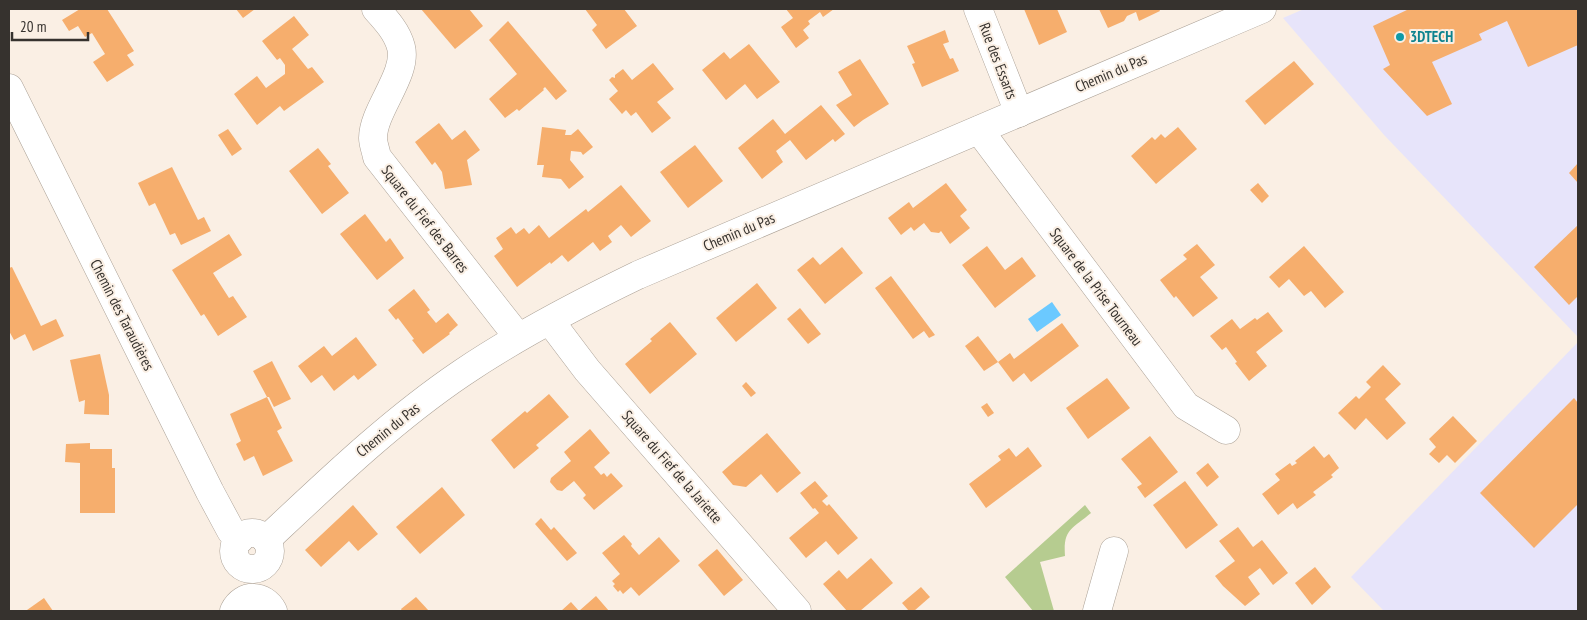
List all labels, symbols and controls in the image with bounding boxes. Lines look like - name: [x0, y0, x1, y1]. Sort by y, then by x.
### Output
- scale bar: [12, 10, 89, 42]
- text: 20 m: [20, 17, 46, 36]
- street label: Rue des Essarts: [975, 20, 1022, 102]
- place label: 3DTECH: [1410, 27, 1453, 46]
- marker: 3DTECH: [1394, 31, 1406, 43]
- street label: Chemin du Pas: [1072, 49, 1150, 96]
- street label: Square du Fief des Barres: [378, 161, 473, 276]
- street label: Chemin du Pas: [700, 208, 778, 255]
- street label: Square de la Prise Tourneau: [1046, 224, 1147, 349]
- street label: Chemin des Taraudières: [86, 256, 159, 374]
- street label: Chemin du Pas: [352, 398, 423, 461]
- street label: Square du Fief de la Jariette: [618, 406, 727, 527]

